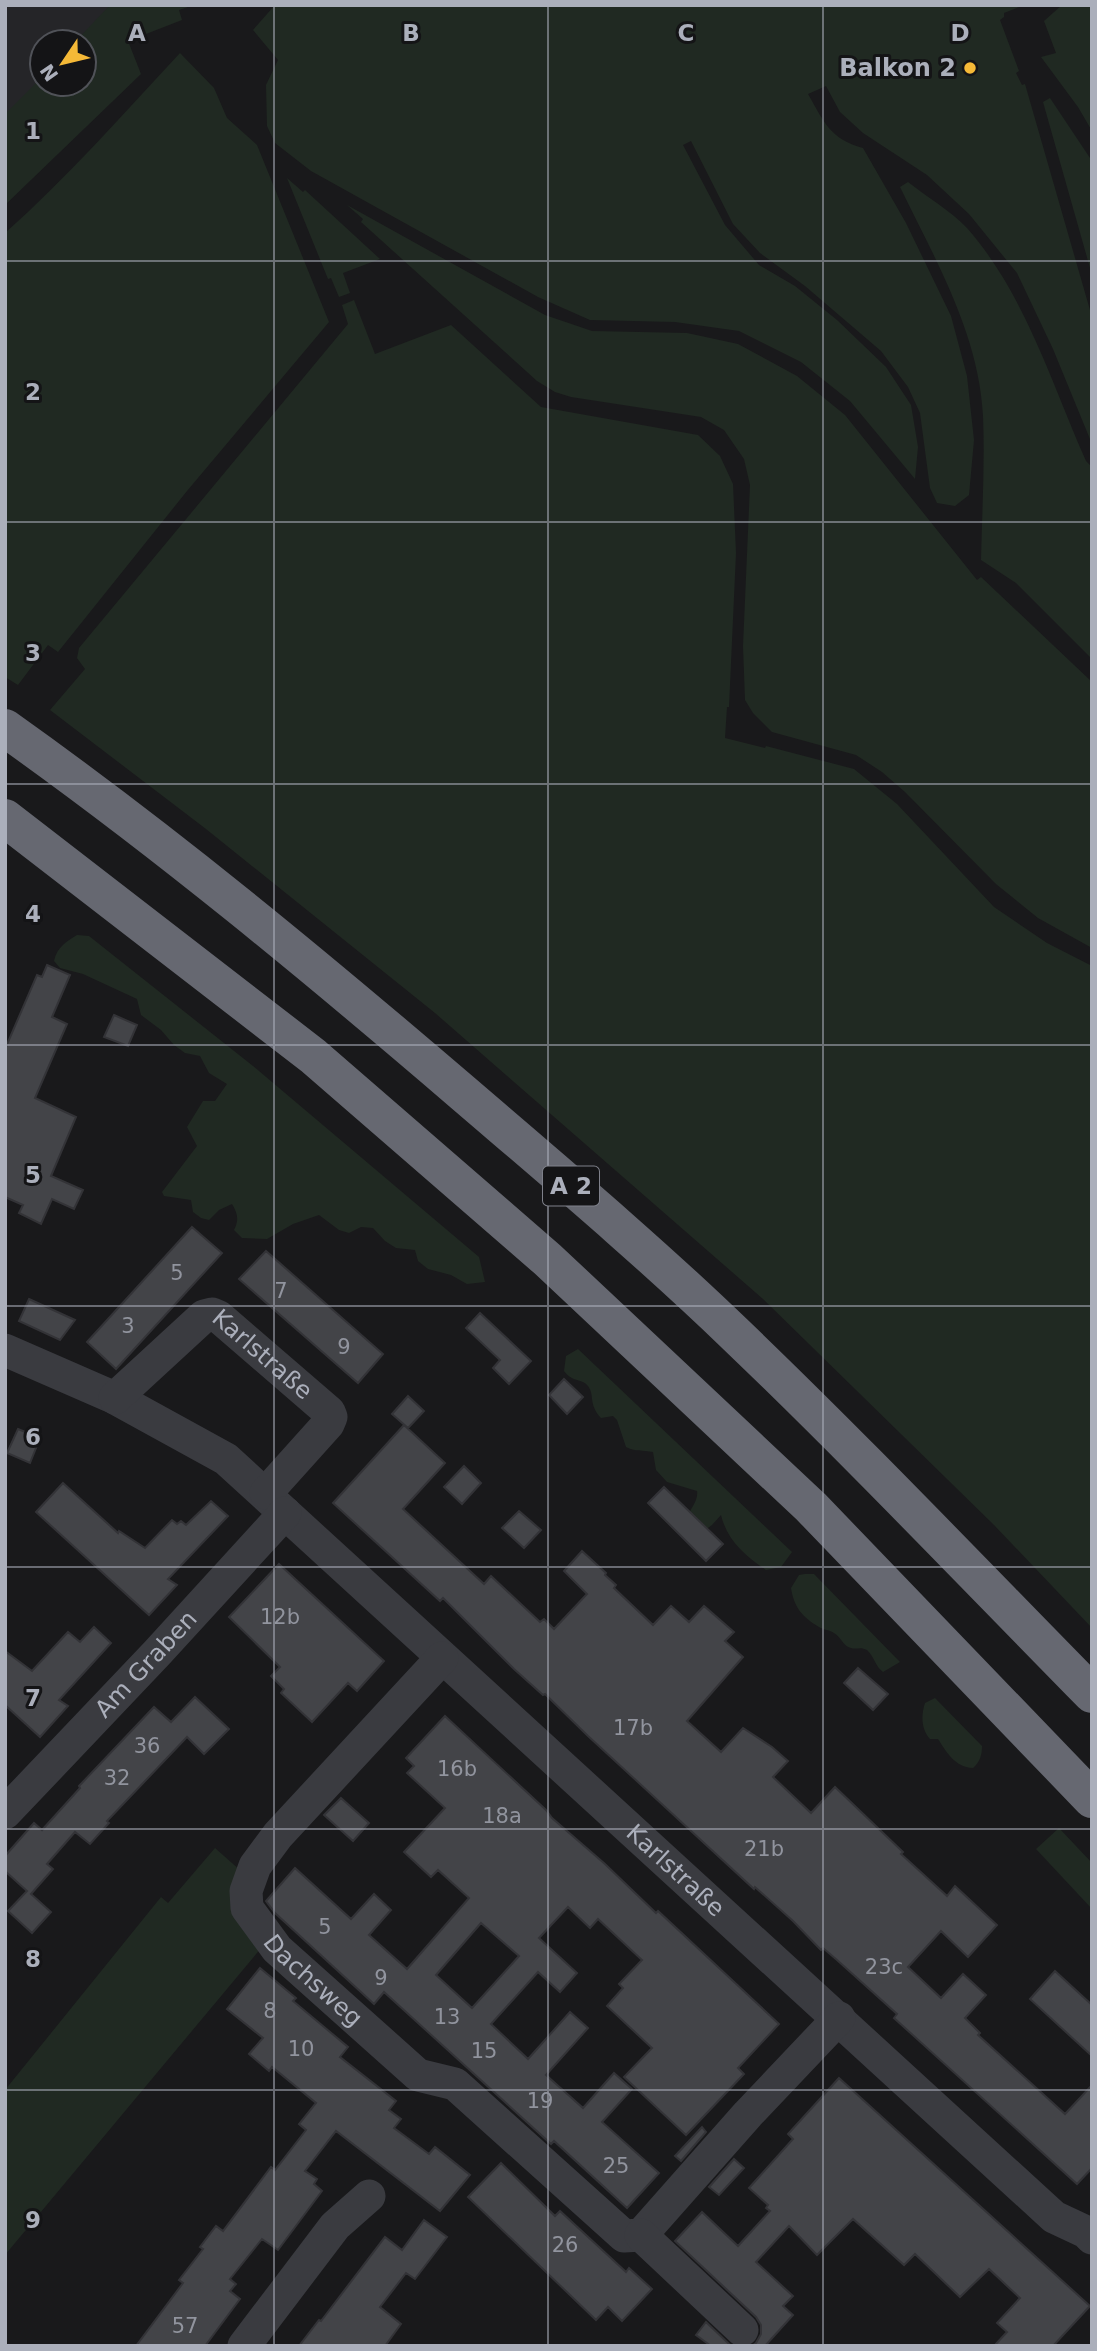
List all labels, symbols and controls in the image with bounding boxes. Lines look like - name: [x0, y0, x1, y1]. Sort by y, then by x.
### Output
- text: A: [128, 20, 146, 46]
- text: B: [402, 20, 420, 46]
- text: C: [678, 20, 694, 46]
- text: D: [950, 20, 970, 46]
- north arrow: [28, 28, 98, 98]
- place label: Balkon 2: [839, 54, 956, 82]
- text: N: [36, 60, 63, 86]
- marker: Balkon 2: [962, 60, 978, 76]
- text: 1: [25, 118, 41, 144]
- text: 2: [25, 379, 41, 405]
- text: 3: [25, 640, 41, 666]
- text: 4: [25, 901, 41, 927]
- text: 5: [25, 1162, 41, 1188]
- road number: A 2: [543, 1166, 599, 1205]
- house number: 5: [170, 1261, 184, 1285]
- house number: 7: [274, 1279, 288, 1303]
- street label: Karlstraße: [207, 1304, 318, 1405]
- house number: 3: [121, 1314, 135, 1338]
- house number: 9: [337, 1335, 351, 1359]
- text: 6: [25, 1424, 41, 1450]
- street label: Am Graben: [89, 1605, 203, 1723]
- house number: 12b: [260, 1605, 300, 1629]
- text: 7: [25, 1685, 41, 1711]
- house number: 17b: [613, 1716, 653, 1740]
- house number: 36: [134, 1734, 160, 1758]
- house number: 16b: [437, 1757, 477, 1781]
- house number: 32: [104, 1766, 130, 1790]
- house number: 18a: [482, 1804, 522, 1828]
- street label: Karlstraße: [621, 1819, 730, 1922]
- house number: 21b: [744, 1837, 784, 1861]
- house number: 5: [318, 1915, 332, 1939]
- street label: Dachsweg: [257, 1929, 368, 2032]
- text: 8: [25, 1946, 41, 1972]
- house number: 23c: [865, 1955, 903, 1979]
- house number: 9: [374, 1966, 388, 1990]
- house number: 8: [263, 1999, 277, 2023]
- house number: 13: [434, 2005, 460, 2029]
- house number: 10: [288, 2037, 314, 2061]
- house number: 15: [471, 2039, 497, 2063]
- house number: 19: [527, 2089, 553, 2113]
- house number: 25: [603, 2154, 629, 2178]
- text: 9: [25, 2207, 41, 2233]
- house number: 26: [552, 2233, 578, 2257]
- house number: 57: [172, 2314, 198, 2338]

